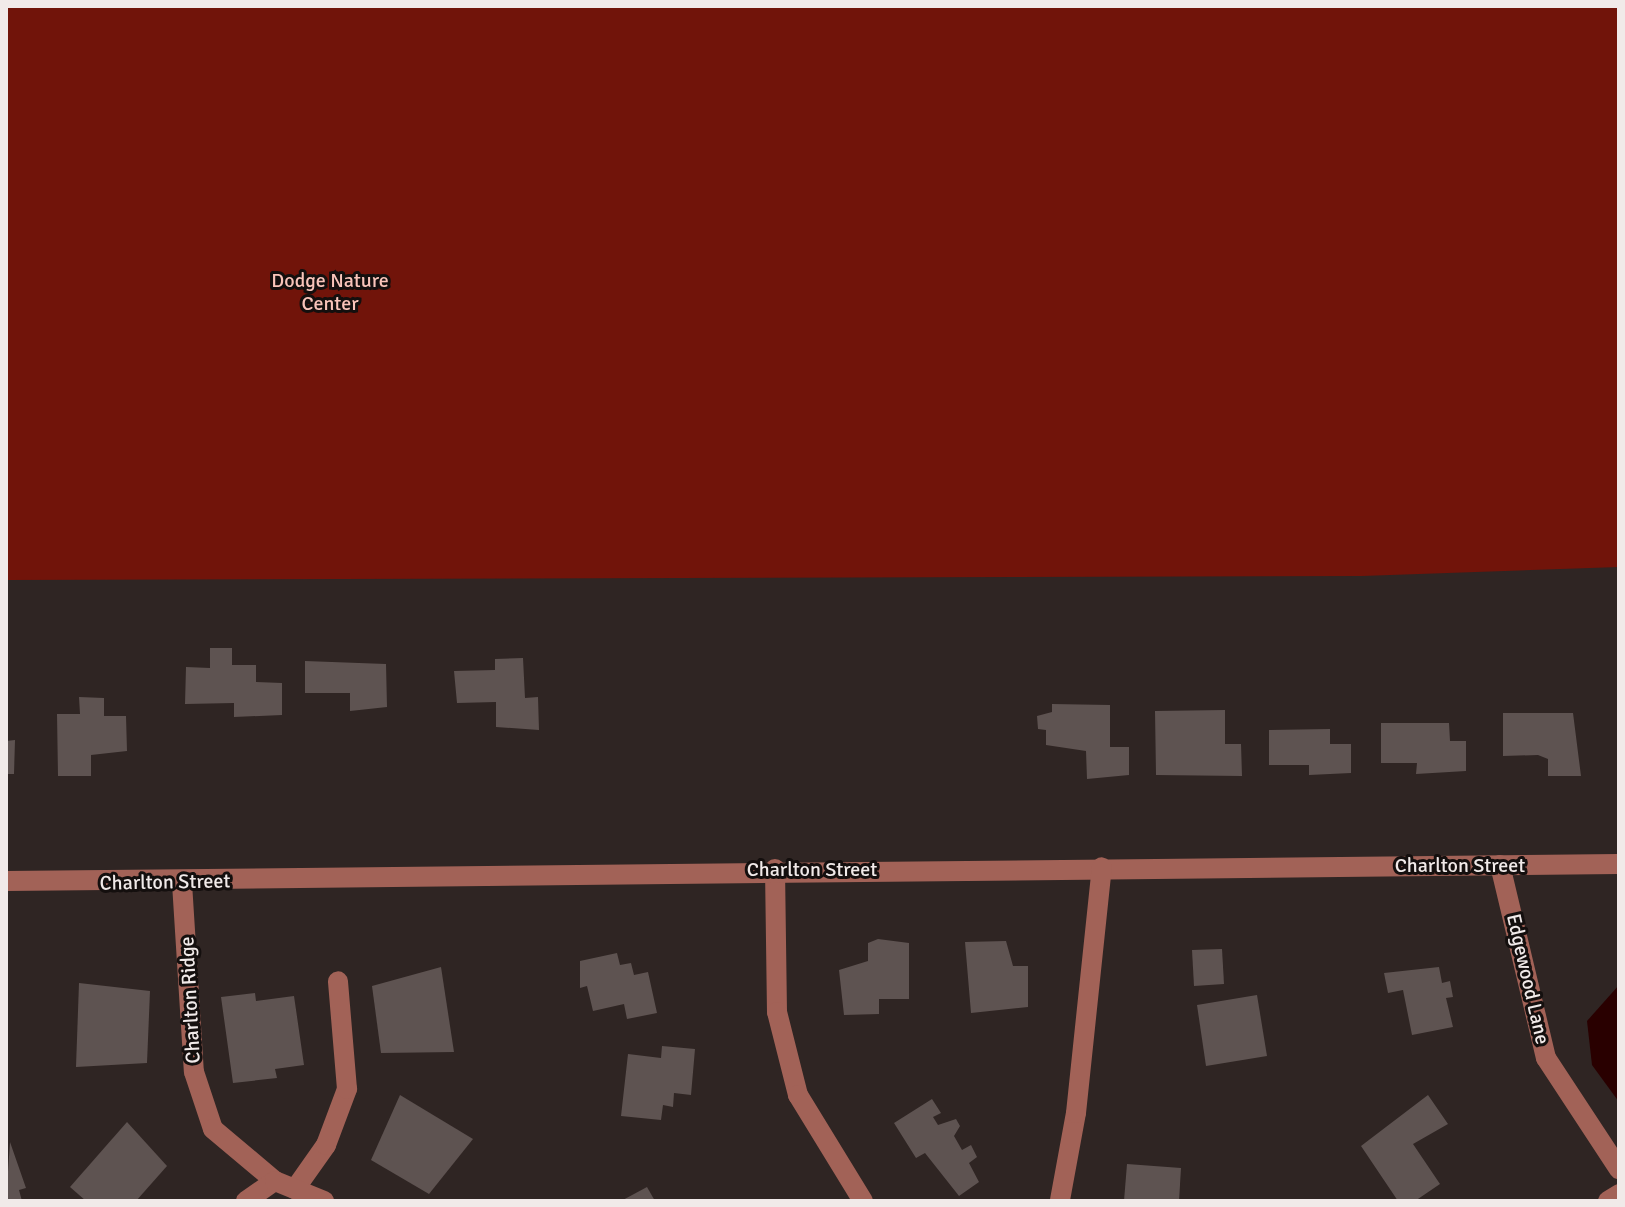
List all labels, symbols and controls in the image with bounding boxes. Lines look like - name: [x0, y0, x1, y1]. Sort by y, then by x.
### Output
- park label: Dodge Nature Center: [271, 269, 389, 316]
- street label: Charlton Street: [1395, 853, 1525, 877]
- street label: Charlton Street: [747, 857, 877, 881]
- street label: Charlton Street: [99, 869, 231, 895]
- street label: Edgewood Lane: [1501, 911, 1555, 1047]
- street label: Charlton Ridge: [175, 936, 205, 1064]

